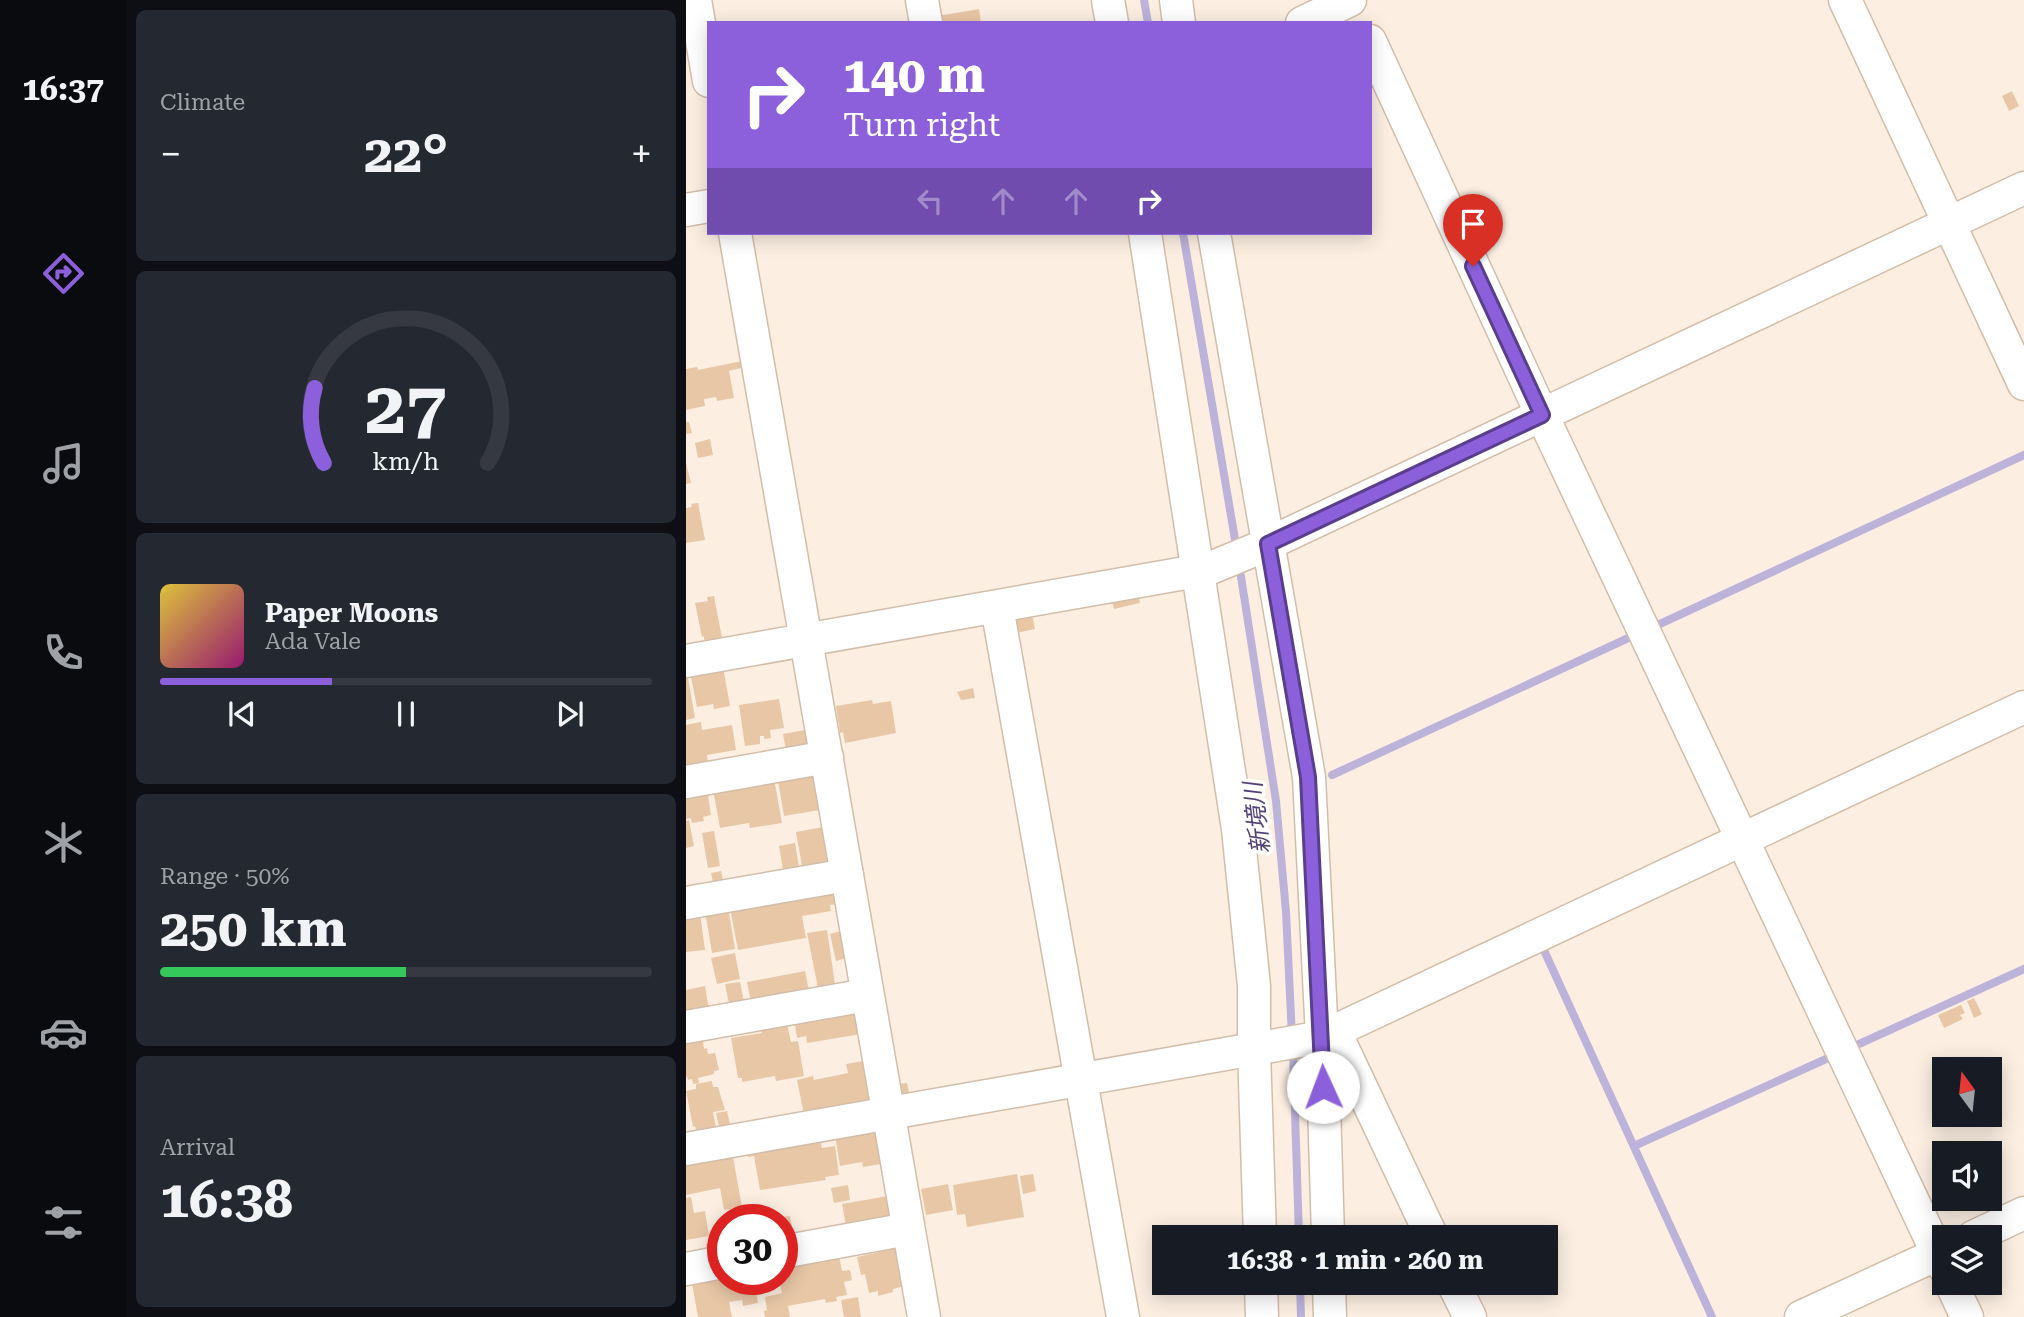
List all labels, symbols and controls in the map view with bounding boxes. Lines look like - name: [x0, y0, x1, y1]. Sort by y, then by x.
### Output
- text: 140 m: [843, 47, 985, 104]
- icon: right: [728, 49, 819, 140]
- text: 16:37: [22, 70, 104, 108]
- text: Climate: [160, 89, 245, 116]
- text: Turn right: [843, 106, 1000, 144]
- text: 22°: [364, 124, 448, 185]
- text: −: [160, 132, 181, 176]
- text: +: [631, 132, 652, 176]
- icon: left: [911, 182, 949, 220]
- icon: ahead: [984, 182, 1022, 220]
- icon: ahead: [1057, 182, 1095, 220]
- icon: right: [1130, 182, 1168, 220]
- pin: [1443, 194, 1503, 266]
- icon: arrive: [1454, 205, 1492, 243]
- icon: directions: [39, 249, 88, 298]
- text: 27: [365, 367, 447, 452]
- icon: music: [39, 439, 88, 488]
- text: km/h: [373, 447, 439, 476]
- text: Paper Moons: [265, 598, 438, 628]
- icon: phone: [39, 628, 88, 677]
- text: Ada Vale: [265, 628, 361, 655]
- icon: previous: [223, 695, 261, 733]
- icon: pause: [387, 695, 425, 733]
- icon: next: [551, 695, 589, 733]
- water label: 新境川: [1238, 778, 1275, 855]
- icon: climate: [39, 818, 88, 867]
- text: Range · 50%: [160, 863, 289, 890]
- text: 250 km: [160, 898, 347, 959]
- icon: car: [39, 1008, 88, 1057]
- position arrow: [1286, 1050, 1360, 1124]
- north arrow: [1932, 1057, 2002, 1127]
- map controls: [1932, 1057, 2002, 1295]
- text: Arrival: [160, 1134, 235, 1161]
- button: sound: [1932, 1141, 2002, 1211]
- text: 16:38: [160, 1169, 293, 1230]
- icon: filters: [39, 1198, 88, 1247]
- speed limit sign: 30: [707, 1204, 798, 1295]
- button: layers: [1932, 1225, 2002, 1295]
- text: 16:38 · 1 min · 260 m: [1227, 1245, 1483, 1275]

